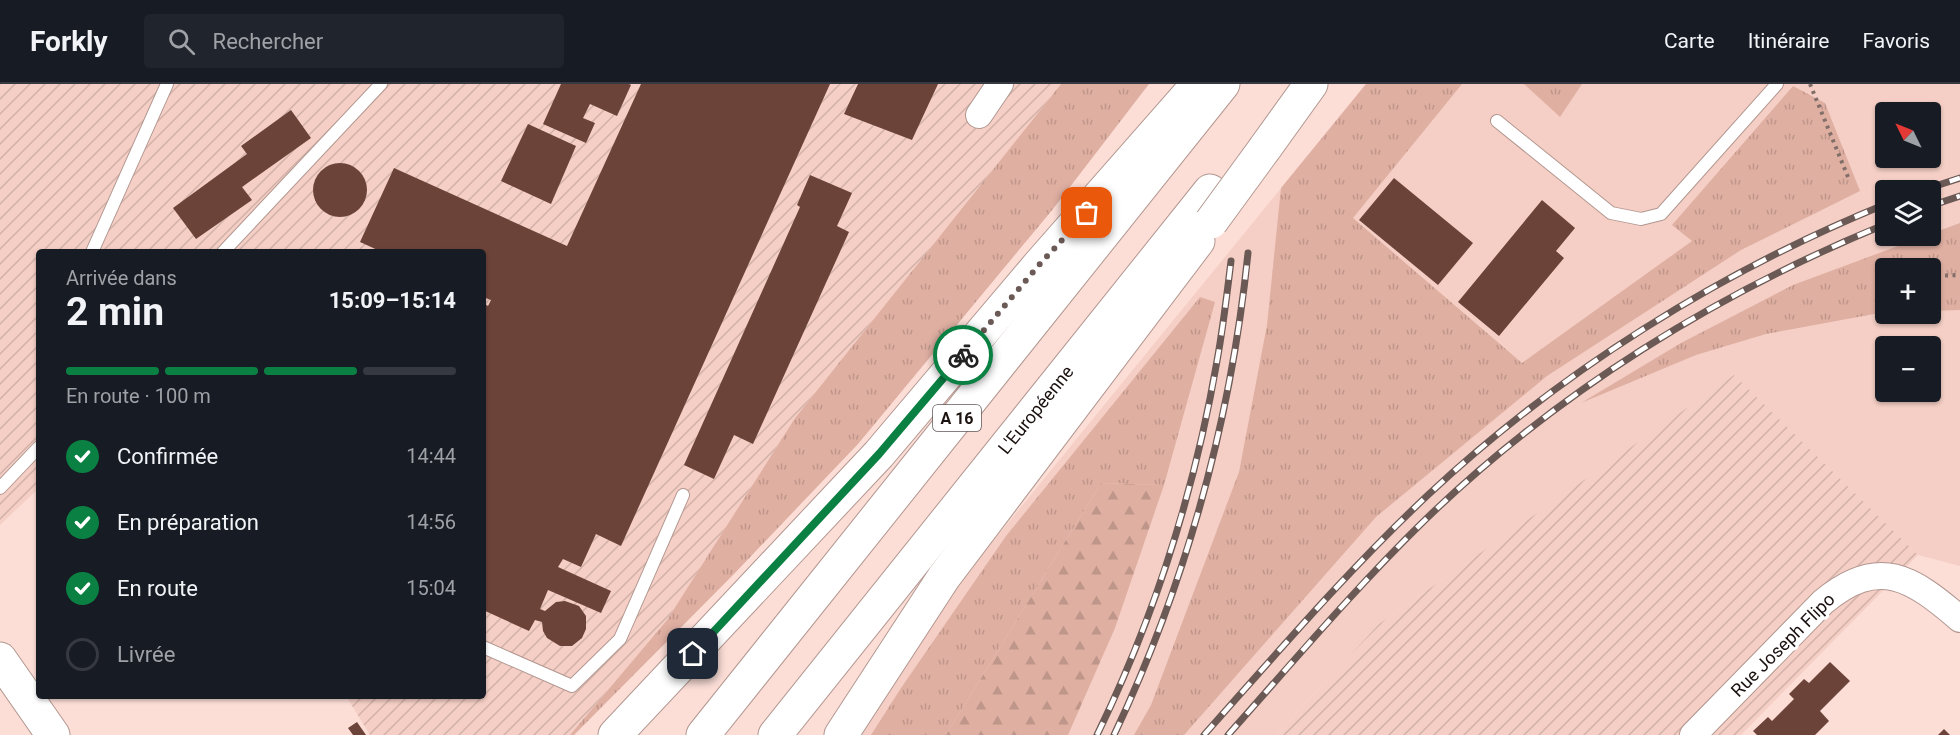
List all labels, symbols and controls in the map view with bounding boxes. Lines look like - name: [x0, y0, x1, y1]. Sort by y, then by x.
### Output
- search box: [144, 14, 564, 68]
- text: Forkly: [30, 25, 108, 58]
- icon: search: [165, 25, 198, 58]
- text: Rechercher: [213, 29, 323, 54]
- text: Carte: [1664, 29, 1715, 53]
- text: Itinéraire: [1748, 29, 1829, 53]
- text: Favoris: [1862, 29, 1930, 53]
- north arrow: [1875, 102, 1941, 168]
- map controls: [1875, 102, 1941, 402]
- button: layers: [1875, 180, 1941, 246]
- pin: [1061, 187, 1112, 238]
- icon: bag: [1070, 196, 1103, 229]
- button: +: [1875, 258, 1941, 324]
- text: Arrivée dans: [66, 266, 177, 290]
- text: 15:09–15:14: [329, 288, 456, 313]
- text: 2 min: [66, 289, 164, 335]
- courier: [933, 325, 993, 385]
- button: −: [1875, 336, 1941, 402]
- icon: bike: [947, 339, 980, 372]
- street label: L'Européenne: [994, 361, 1078, 458]
- text: En route · 100 m: [66, 384, 211, 408]
- road number: A 16: [933, 405, 981, 431]
- icon: check: [66, 440, 99, 473]
- text: Confirmée: [117, 444, 218, 469]
- text: 14:44: [406, 444, 456, 468]
- icon: check: [66, 506, 99, 539]
- text: En préparation: [117, 510, 259, 535]
- text: 14:56: [406, 510, 456, 534]
- icon: check: [66, 572, 99, 605]
- text: En route: [117, 576, 198, 601]
- text: 15:04: [406, 576, 456, 600]
- street label: Rue Joseph Flipo: [1727, 589, 1839, 701]
- pin: [667, 628, 718, 679]
- icon: home: [676, 637, 709, 670]
- text: Livrée: [117, 642, 175, 667]

